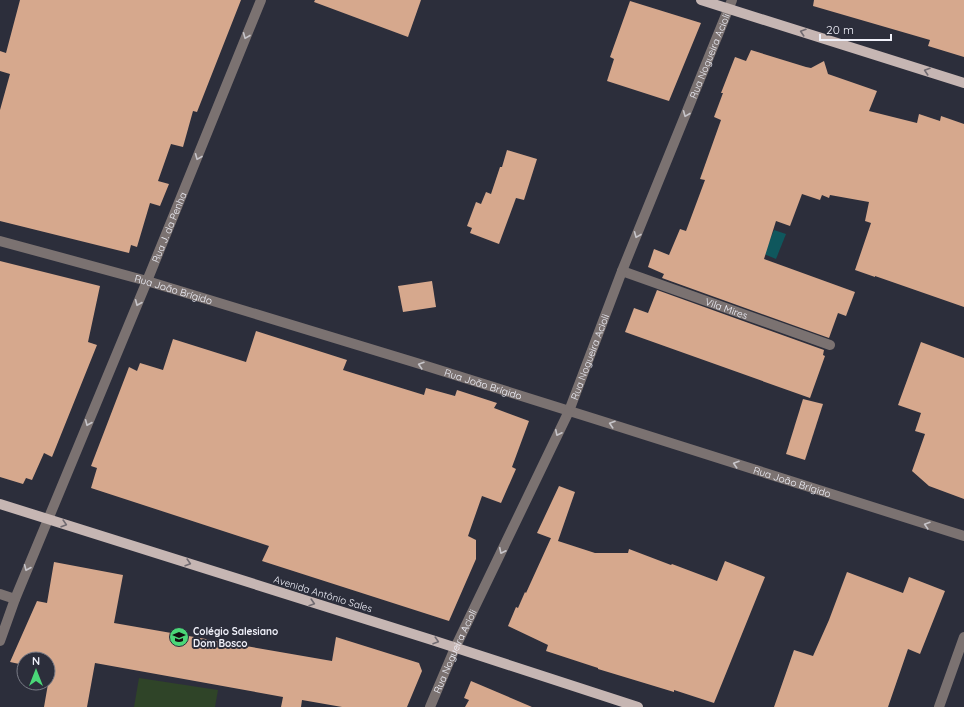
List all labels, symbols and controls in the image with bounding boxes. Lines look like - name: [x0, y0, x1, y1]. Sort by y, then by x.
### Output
- street label: Rua Nogueira Acioli: [686, 11, 732, 100]
- scale bar: [820, 16, 891, 42]
- text: 20 m: [826, 22, 854, 37]
- one-way arrow: [800, 28, 807, 37]
- one-way arrow: [243, 33, 251, 40]
- one-way arrow: [924, 68, 931, 76]
- one-way arrow: [682, 111, 690, 118]
- one-way arrow: [194, 153, 202, 160]
- street label: Rua J. da Penha: [149, 190, 189, 265]
- one-way arrow: [634, 230, 642, 238]
- street label: Rua João Brígido: [133, 271, 214, 307]
- street label: Vila Mires: [704, 295, 750, 322]
- one-way arrow: [135, 298, 143, 306]
- street label: Rua Nogueira Acioli: [567, 312, 612, 402]
- one-way arrow: [418, 361, 425, 370]
- street label: Rua João Brígido: [443, 366, 524, 402]
- one-way arrow: [85, 418, 93, 426]
- one-way arrow: [609, 420, 616, 429]
- one-way arrow: [555, 429, 563, 437]
- one-way arrow: [733, 460, 740, 469]
- street label: Rua João Brígido: [752, 463, 833, 500]
- one-way arrow: [60, 519, 67, 528]
- one-way arrow: [923, 521, 930, 530]
- one-way arrow: [499, 546, 507, 554]
- one-way arrow: [184, 558, 191, 567]
- one-way arrow: [24, 565, 32, 572]
- street label: Avenida Antônio Sales: [272, 573, 374, 615]
- one-way arrow: [308, 598, 315, 607]
- street label: Rua Nogueira Acioli: [430, 607, 479, 695]
- place label: Colégio Salesiano Dom Bosco: [193, 625, 278, 650]
- school or university icon: Colégio Salesiano Dom Bosco: [168, 626, 190, 648]
- one-way arrow: [432, 636, 439, 645]
- north arrow: [16, 651, 56, 691]
- text: N: [32, 654, 40, 668]

